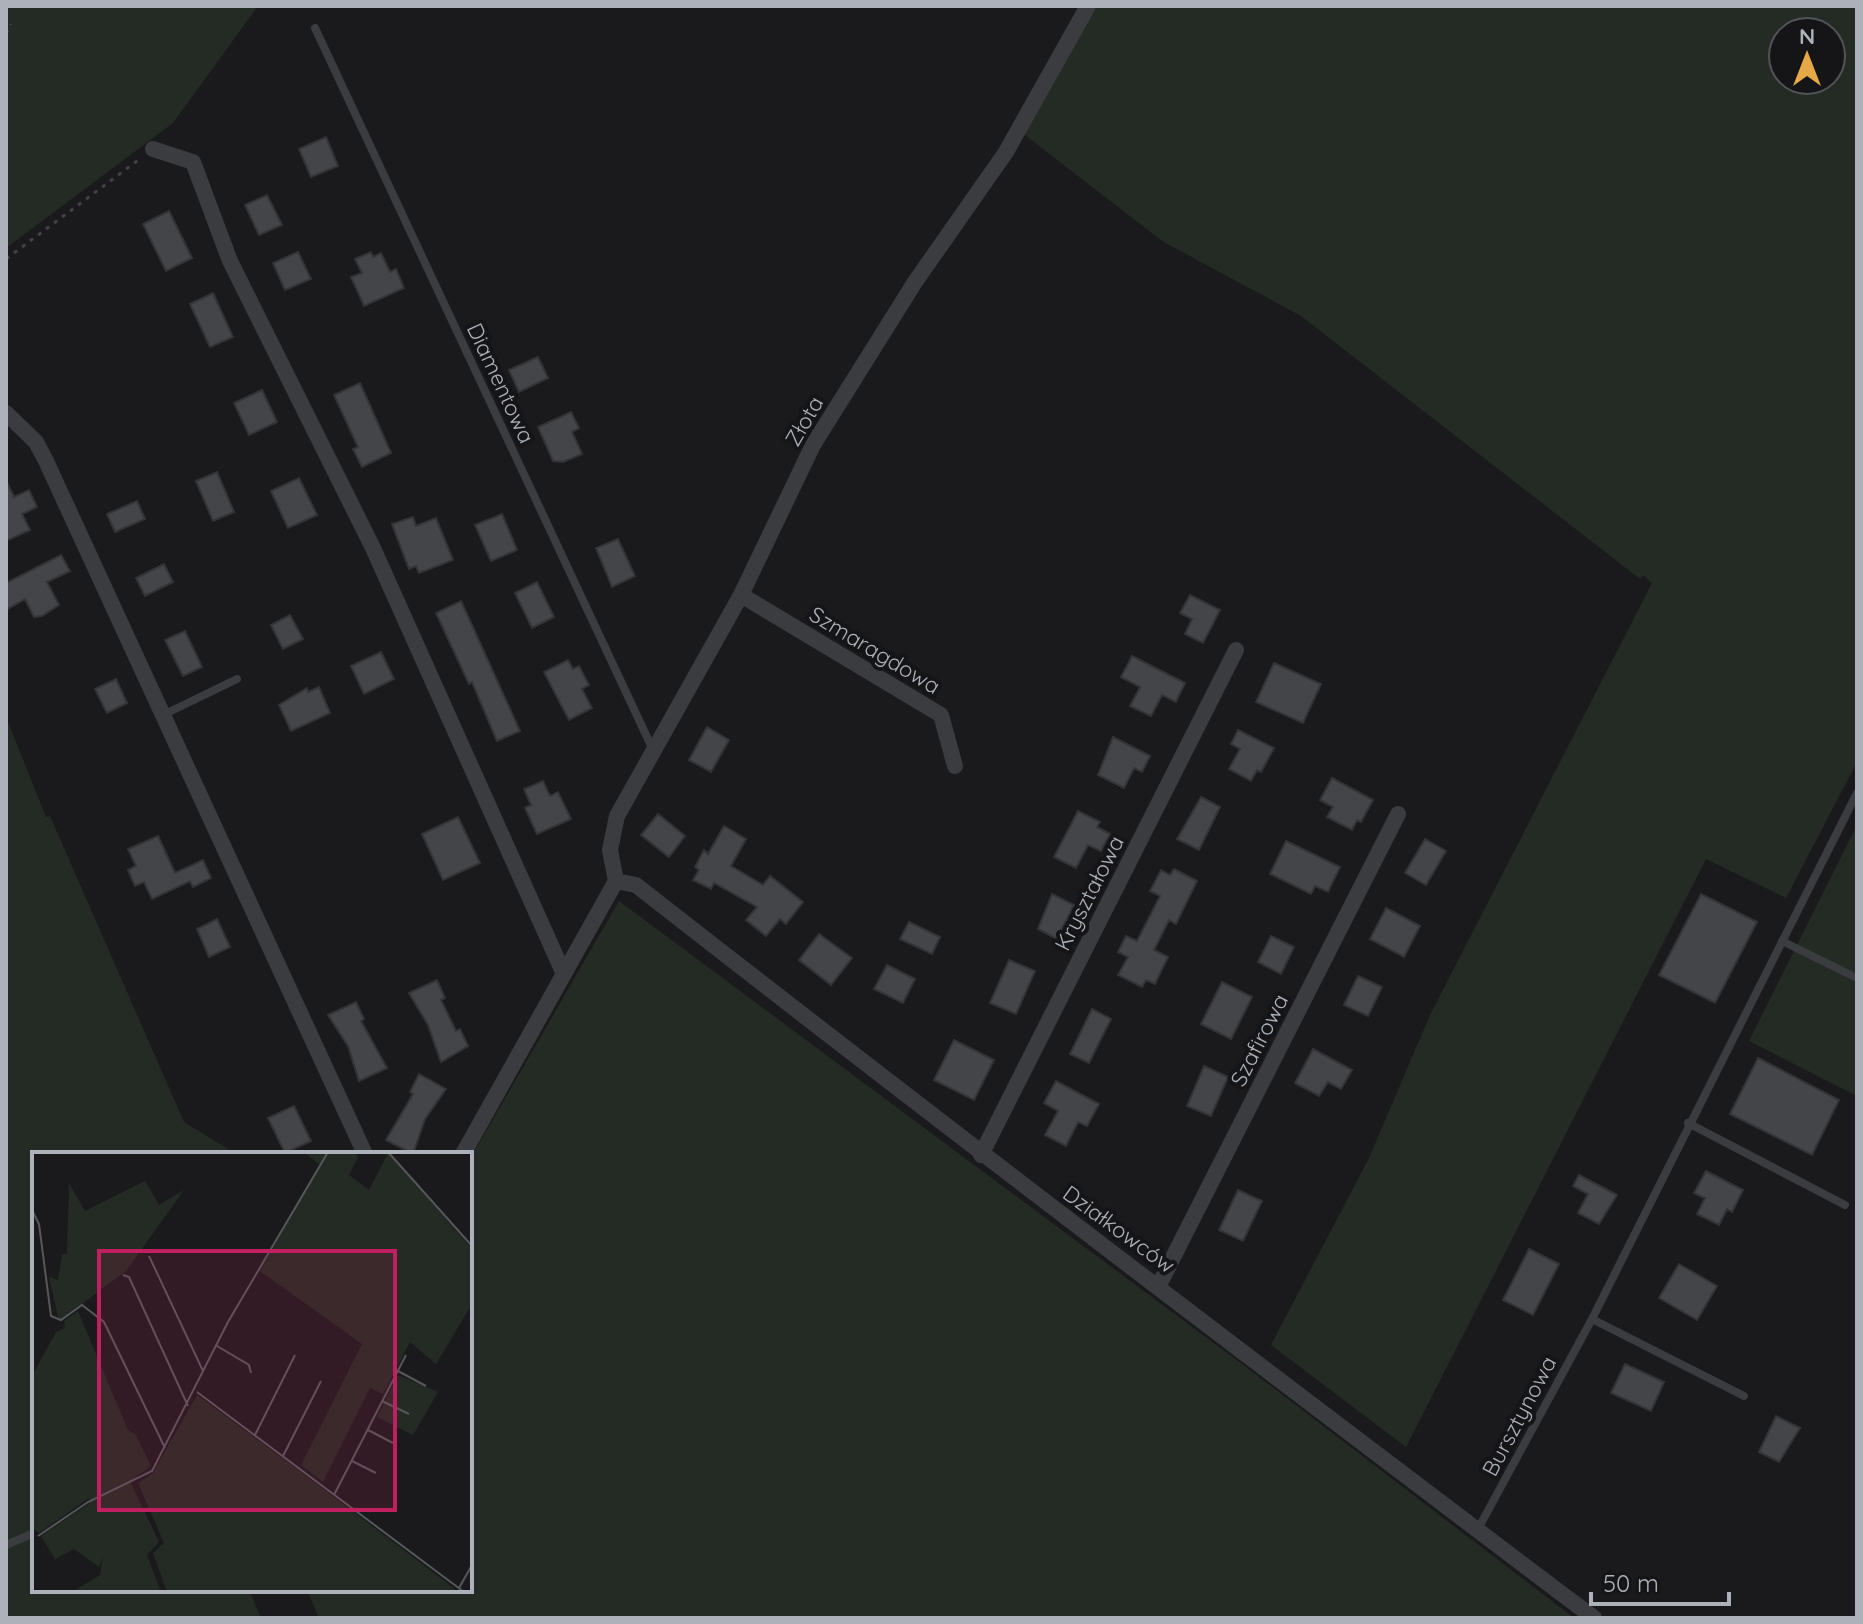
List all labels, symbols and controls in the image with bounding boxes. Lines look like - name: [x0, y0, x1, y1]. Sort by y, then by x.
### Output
- north arrow: [1767, 16, 1847, 96]
- text: N: [1799, 22, 1815, 50]
- street label: Diamentowa: [461, 318, 541, 448]
- street label: Złota: [779, 391, 829, 451]
- street label: Szmaragdowa: [804, 600, 946, 700]
- street label: Kryształowa: [1048, 831, 1130, 955]
- street label: Szafirowa: [1224, 989, 1294, 1091]
- inset map: [32, 1152, 472, 1592]
- street label: Działkowców: [1057, 1179, 1181, 1279]
- street label: Bursztynowa: [1476, 1351, 1562, 1481]
- scale bar: [1591, 1556, 1729, 1606]
- text: 50 m: [1603, 1568, 1659, 1598]

